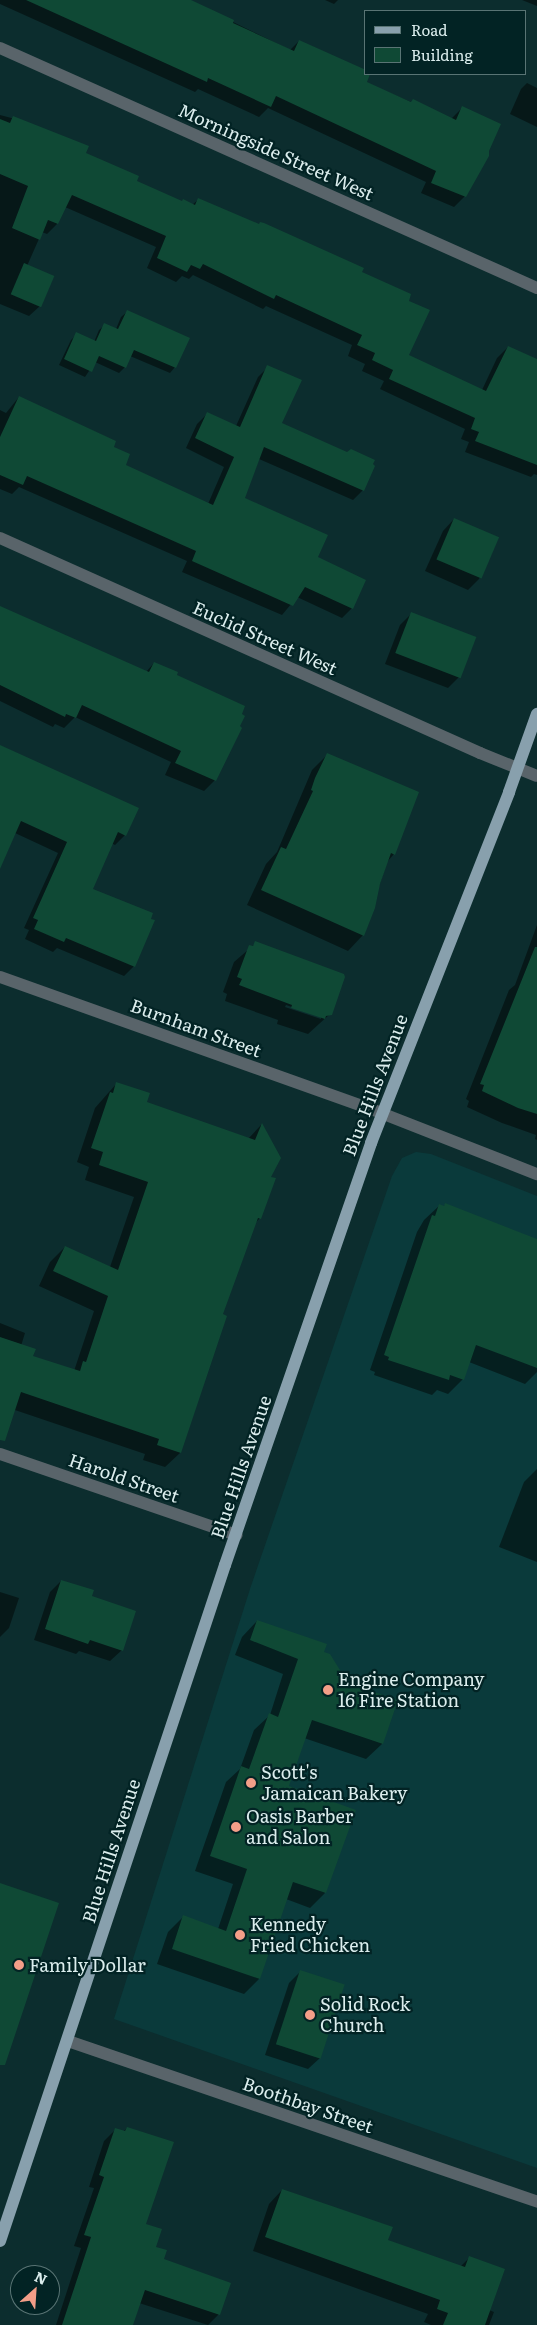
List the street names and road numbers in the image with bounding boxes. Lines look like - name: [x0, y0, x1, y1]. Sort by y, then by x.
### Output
- street label: Morningside Street West: [175, 99, 377, 205]
- street label: Euclid Street West: [190, 596, 340, 680]
- street label: Burnham Street: [128, 994, 264, 1062]
- street label: Blue Hills Avenue: [338, 1011, 412, 1159]
- street label: Blue Hills Avenue: [206, 1393, 276, 1541]
- street label: Harold Street: [66, 1449, 182, 1507]
- street label: Blue Hills Avenue: [78, 1776, 144, 1926]
- street label: Boothbay Street: [240, 2073, 376, 2137]

